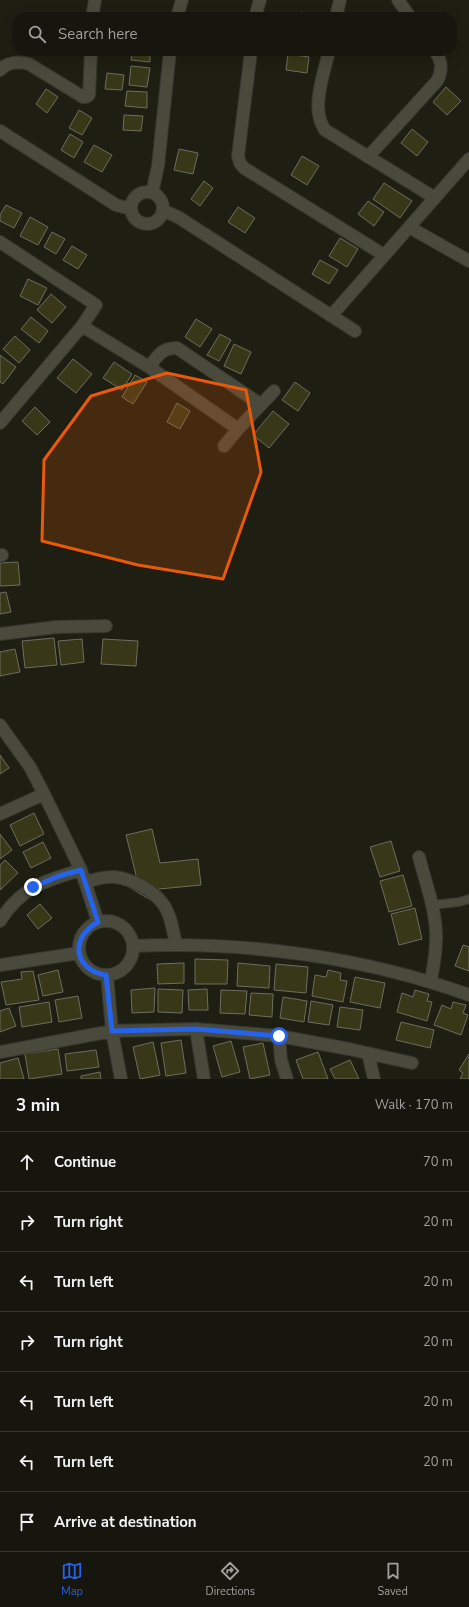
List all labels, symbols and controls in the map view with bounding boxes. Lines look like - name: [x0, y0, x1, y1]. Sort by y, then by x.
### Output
- search box: [12, 12, 457, 56]
- icon: search: [26, 23, 48, 45]
- text: Search here: [58, 24, 138, 44]
- route end: [24, 878, 42, 896]
- route start: [270, 1027, 288, 1045]
- text: 3 min: [16, 1094, 60, 1117]
- text: Walk · 170 m: [375, 1096, 453, 1114]
- icon: ahead: [16, 1151, 38, 1173]
- text: Continue: [54, 1152, 116, 1172]
- text: 70 m: [423, 1153, 453, 1171]
- icon: right: [16, 1211, 38, 1233]
- text: Turn right: [54, 1212, 123, 1232]
- text: 20 m: [423, 1213, 453, 1231]
- icon: left: [16, 1271, 38, 1293]
- text: Turn left: [54, 1272, 113, 1292]
- text: 20 m: [423, 1273, 453, 1291]
- icon: right: [16, 1331, 38, 1353]
- text: Turn right: [54, 1332, 123, 1352]
- text: 20 m: [423, 1333, 453, 1351]
- icon: left: [16, 1391, 38, 1413]
- text: Turn left: [54, 1392, 113, 1412]
- text: 20 m: [423, 1393, 453, 1411]
- icon: left: [16, 1451, 38, 1473]
- text: Turn left: [54, 1452, 113, 1472]
- text: 20 m: [423, 1453, 453, 1471]
- icon: arrive: [16, 1511, 38, 1533]
- text: Arrive at destination: [54, 1512, 197, 1532]
- tab: Map: [61, 1560, 83, 1599]
- tab: Directions: [205, 1560, 255, 1599]
- tab: Saved: [377, 1560, 408, 1599]

